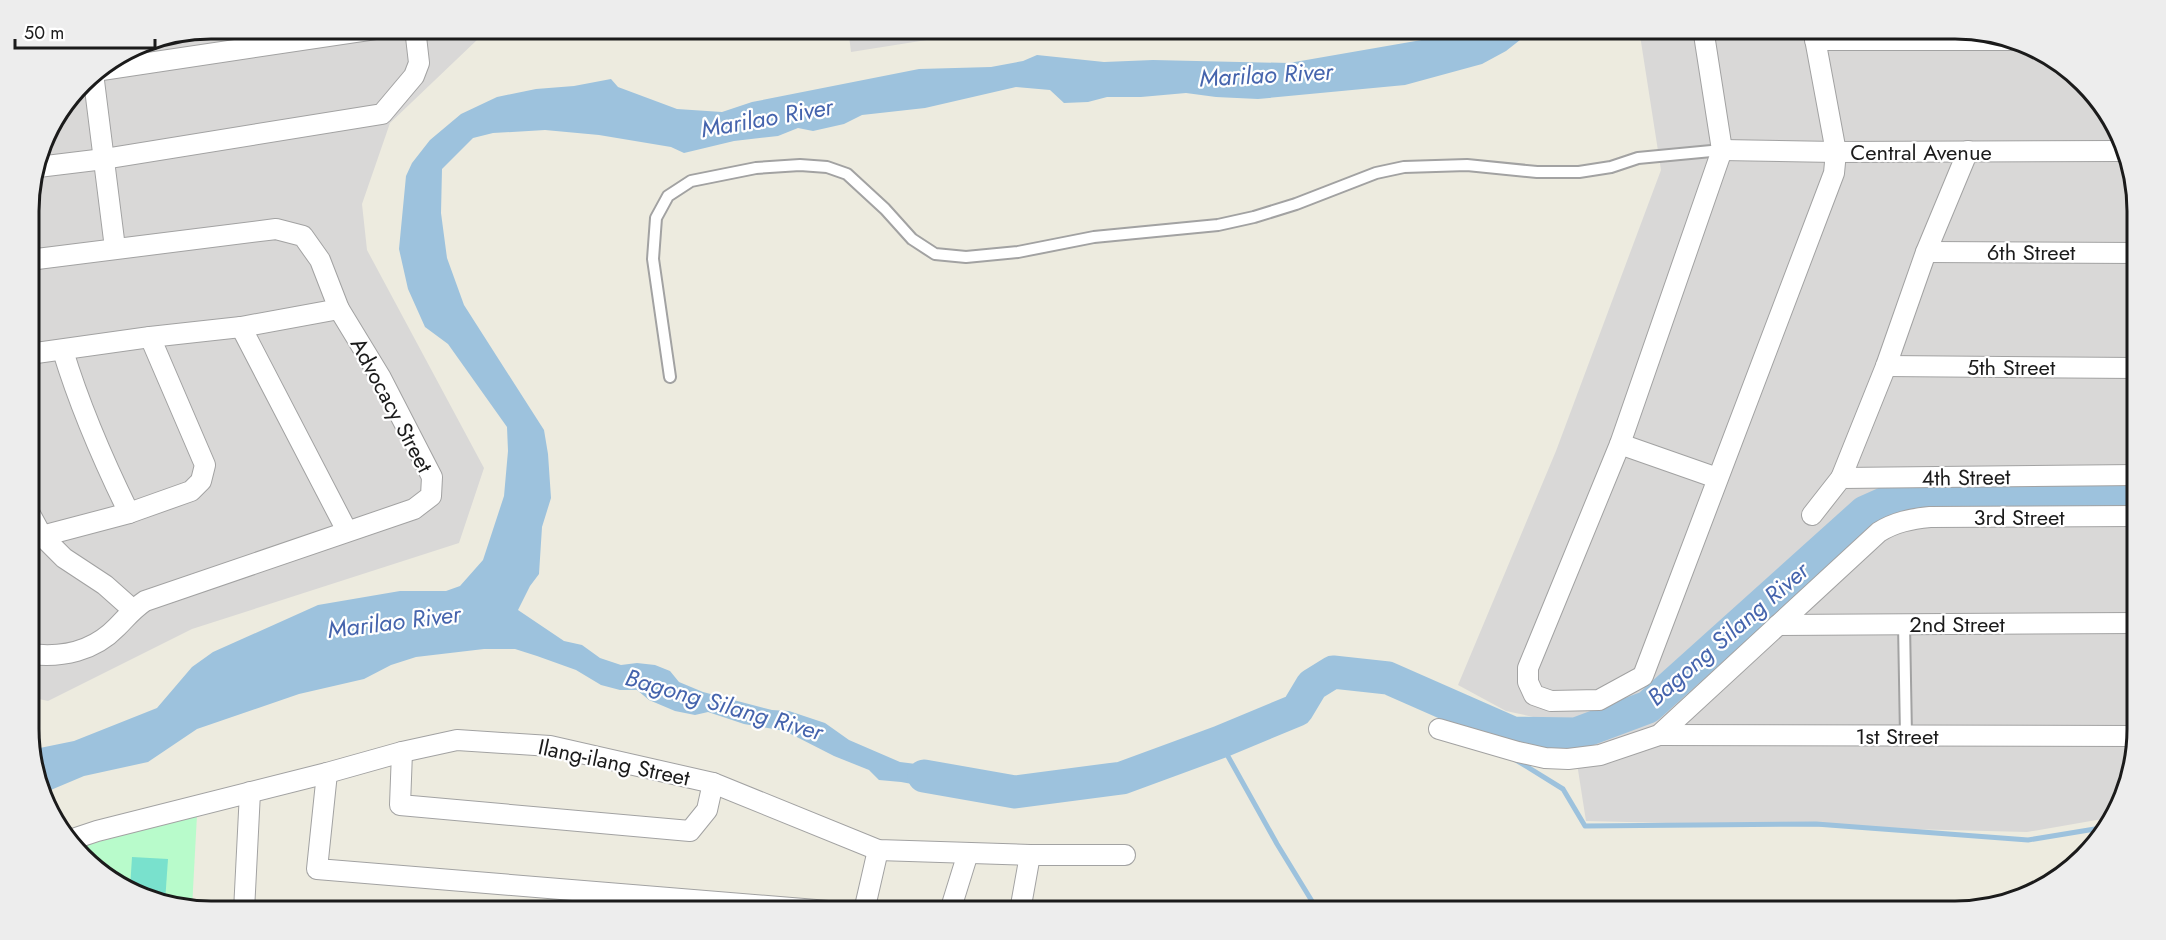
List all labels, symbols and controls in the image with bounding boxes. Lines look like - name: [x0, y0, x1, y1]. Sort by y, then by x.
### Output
- scale bar: [15, 12, 154, 50]
- text: 50 m: [24, 20, 64, 46]
- water label: Marilao River: [1198, 53, 1336, 95]
- water label: Marilao River: [698, 88, 838, 146]
- street label: Central Avenue: [1850, 136, 1992, 168]
- street label: 6th Street: [1987, 236, 2076, 268]
- street label: Advocacy Street: [343, 332, 441, 479]
- street label: 5th Street: [1967, 351, 2056, 383]
- street label: 4th Street: [1921, 460, 2011, 494]
- street label: 3rd Street: [1973, 501, 2065, 533]
- water label: Bagong Silang River: [1639, 552, 1818, 714]
- water label: Marilao River: [325, 596, 464, 647]
- street label: 2nd Street: [1909, 608, 2006, 640]
- water label: Bagong Silang River: [621, 660, 829, 750]
- street label: 1st Street: [1855, 720, 1939, 752]
- street label: Ilang-ilang Street: [535, 730, 693, 794]

